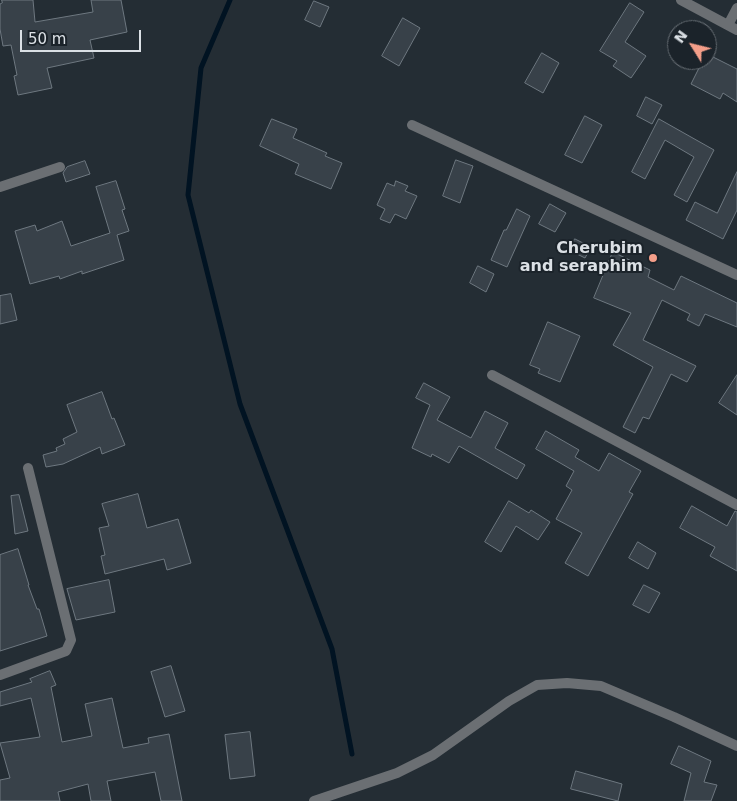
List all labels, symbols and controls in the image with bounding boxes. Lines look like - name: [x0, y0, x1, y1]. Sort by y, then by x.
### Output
- scale bar: [22, 20, 144, 52]
- north arrow: [667, 20, 717, 70]
- text: N: [671, 27, 691, 46]
- text: 50 m: [28, 30, 66, 48]
- place label: Cherubim and seraphim: [520, 239, 643, 277]
- marker: Cherubim and seraphim: [647, 252, 659, 264]

